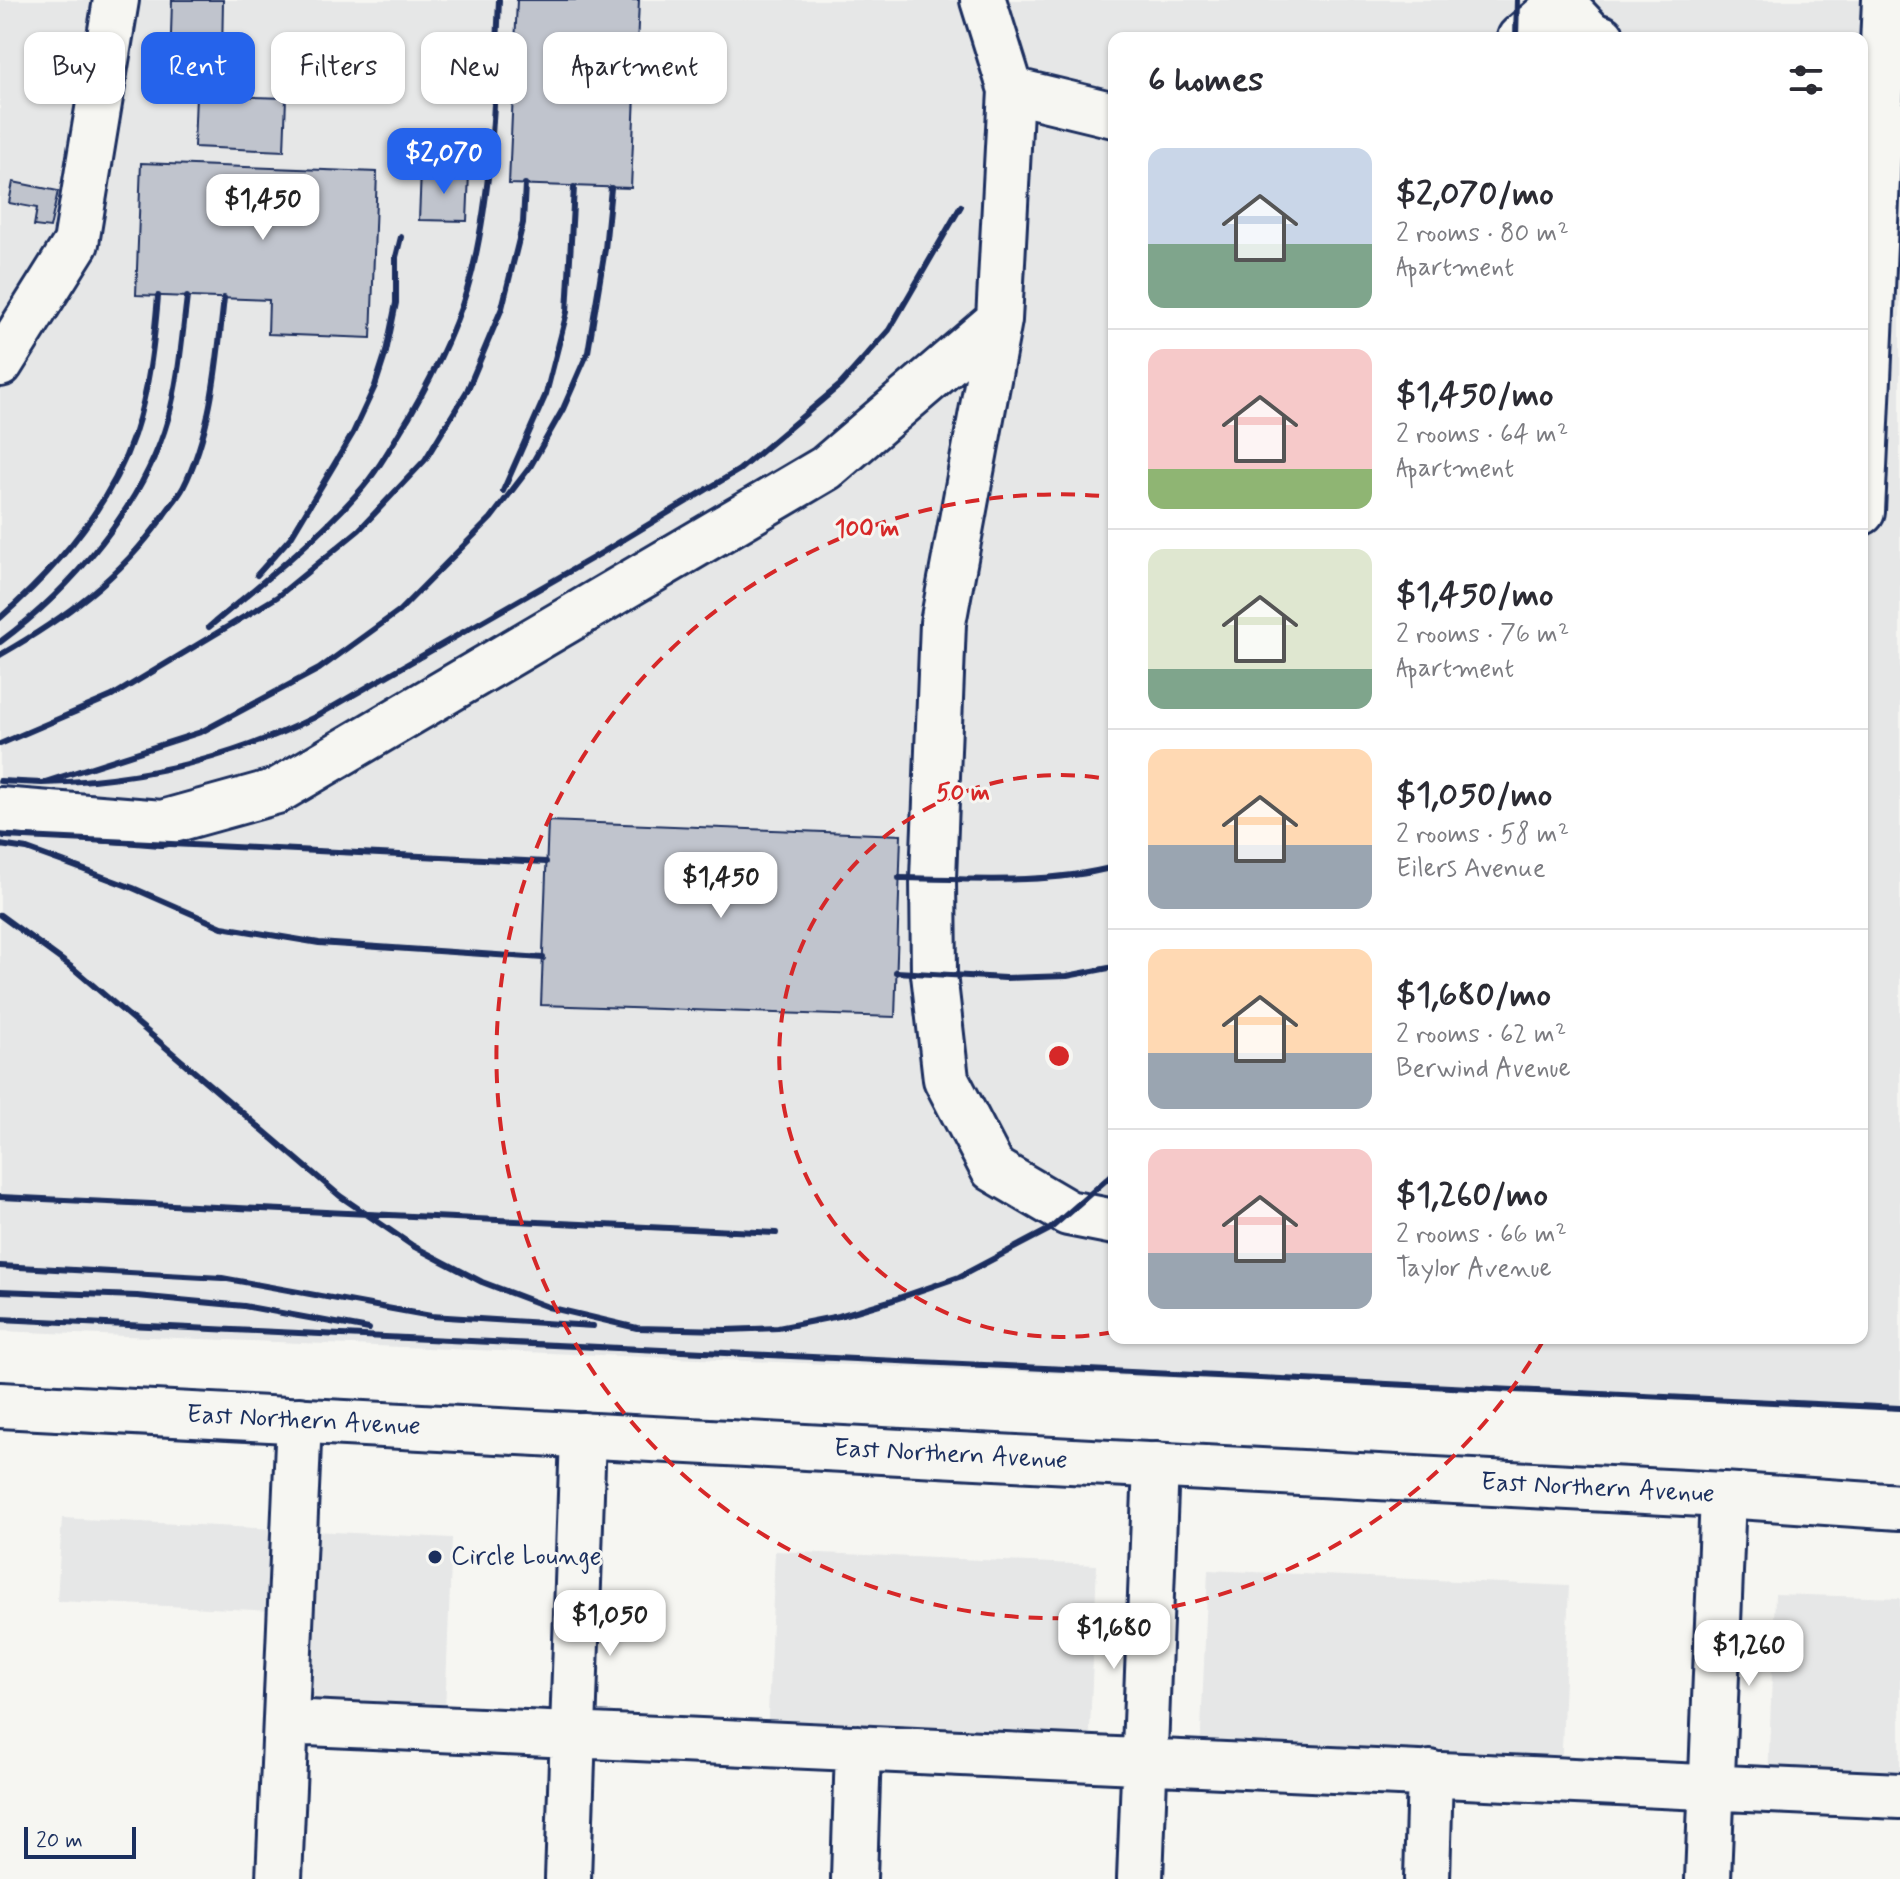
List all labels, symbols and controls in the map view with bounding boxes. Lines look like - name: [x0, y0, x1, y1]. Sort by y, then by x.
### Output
- chip: Buy: [24, 32, 125, 104]
- chip: Rent: [141, 32, 255, 104]
- chip: Filters: [271, 32, 405, 104]
- chip: New: [421, 32, 527, 104]
- chip: Apartment: [543, 32, 727, 104]
- text: 6 homes: [1148, 58, 1263, 103]
- icon: filters: [1784, 58, 1828, 102]
- pin: $2,070: [379, 128, 509, 196]
- text: $2,070: [405, 137, 483, 171]
- text: $2,070/mo: [1396, 172, 1554, 217]
- pin: $1,450: [198, 174, 328, 242]
- icon: home: [1212, 180, 1308, 276]
- text: $1,450: [224, 183, 302, 217]
- text: 2 rooms · 80 m²: [1396, 217, 1569, 251]
- text: Apartment: [1396, 251, 1514, 285]
- text: $1,450/mo: [1396, 373, 1554, 418]
- icon: home: [1212, 381, 1308, 477]
- text: 2 rooms · 64 m²: [1396, 418, 1568, 452]
- text: Apartment: [1396, 452, 1514, 486]
- text: 100 m: [835, 514, 899, 545]
- text: $1,450/mo: [1396, 573, 1554, 618]
- icon: home: [1212, 581, 1308, 677]
- text: 2 rooms · 76 m²: [1396, 618, 1569, 652]
- text: Apartment: [1396, 652, 1514, 686]
- text: $1,050/mo: [1396, 773, 1552, 818]
- text: 50 m: [936, 778, 990, 809]
- icon: home: [1212, 781, 1308, 877]
- text: 2 rooms · 58 m²: [1396, 818, 1569, 852]
- pin: $1,450: [656, 852, 786, 920]
- text: Eilers Avenue: [1396, 852, 1545, 886]
- text: $1,450: [682, 861, 760, 895]
- text: $1,680/mo: [1396, 973, 1551, 1018]
- icon: home: [1212, 981, 1308, 1077]
- text: 2 rooms · 62 m²: [1396, 1018, 1566, 1052]
- centre of rings: [1045, 1042, 1073, 1070]
- text: Berwind Avenue: [1396, 1052, 1571, 1086]
- text: $1,260/mo: [1396, 1173, 1548, 1218]
- icon: home: [1212, 1181, 1308, 1277]
- text: 2 rooms · 66 m²: [1396, 1218, 1567, 1252]
- text: Taylor Avenue: [1396, 1252, 1552, 1286]
- street label: East Northern Avenue: [186, 1398, 421, 1444]
- street label: East Northern Avenue: [833, 1432, 1068, 1478]
- street label: East Northern Avenue: [1480, 1465, 1716, 1512]
- place label: Circle Lounge: [451, 1540, 602, 1574]
- marker: Circle Lounge: [426, 1548, 444, 1566]
- pin: $1,050: [545, 1590, 675, 1658]
- text: $1,050: [572, 1599, 648, 1633]
- pin: $1,680: [1049, 1603, 1179, 1671]
- text: $1,680: [1076, 1612, 1152, 1646]
- pin: $1,260: [1684, 1620, 1814, 1688]
- text: $1,260: [1712, 1629, 1786, 1663]
- scale bar: [24, 1823, 136, 1859]
- text: 20 m: [36, 1827, 83, 1855]

